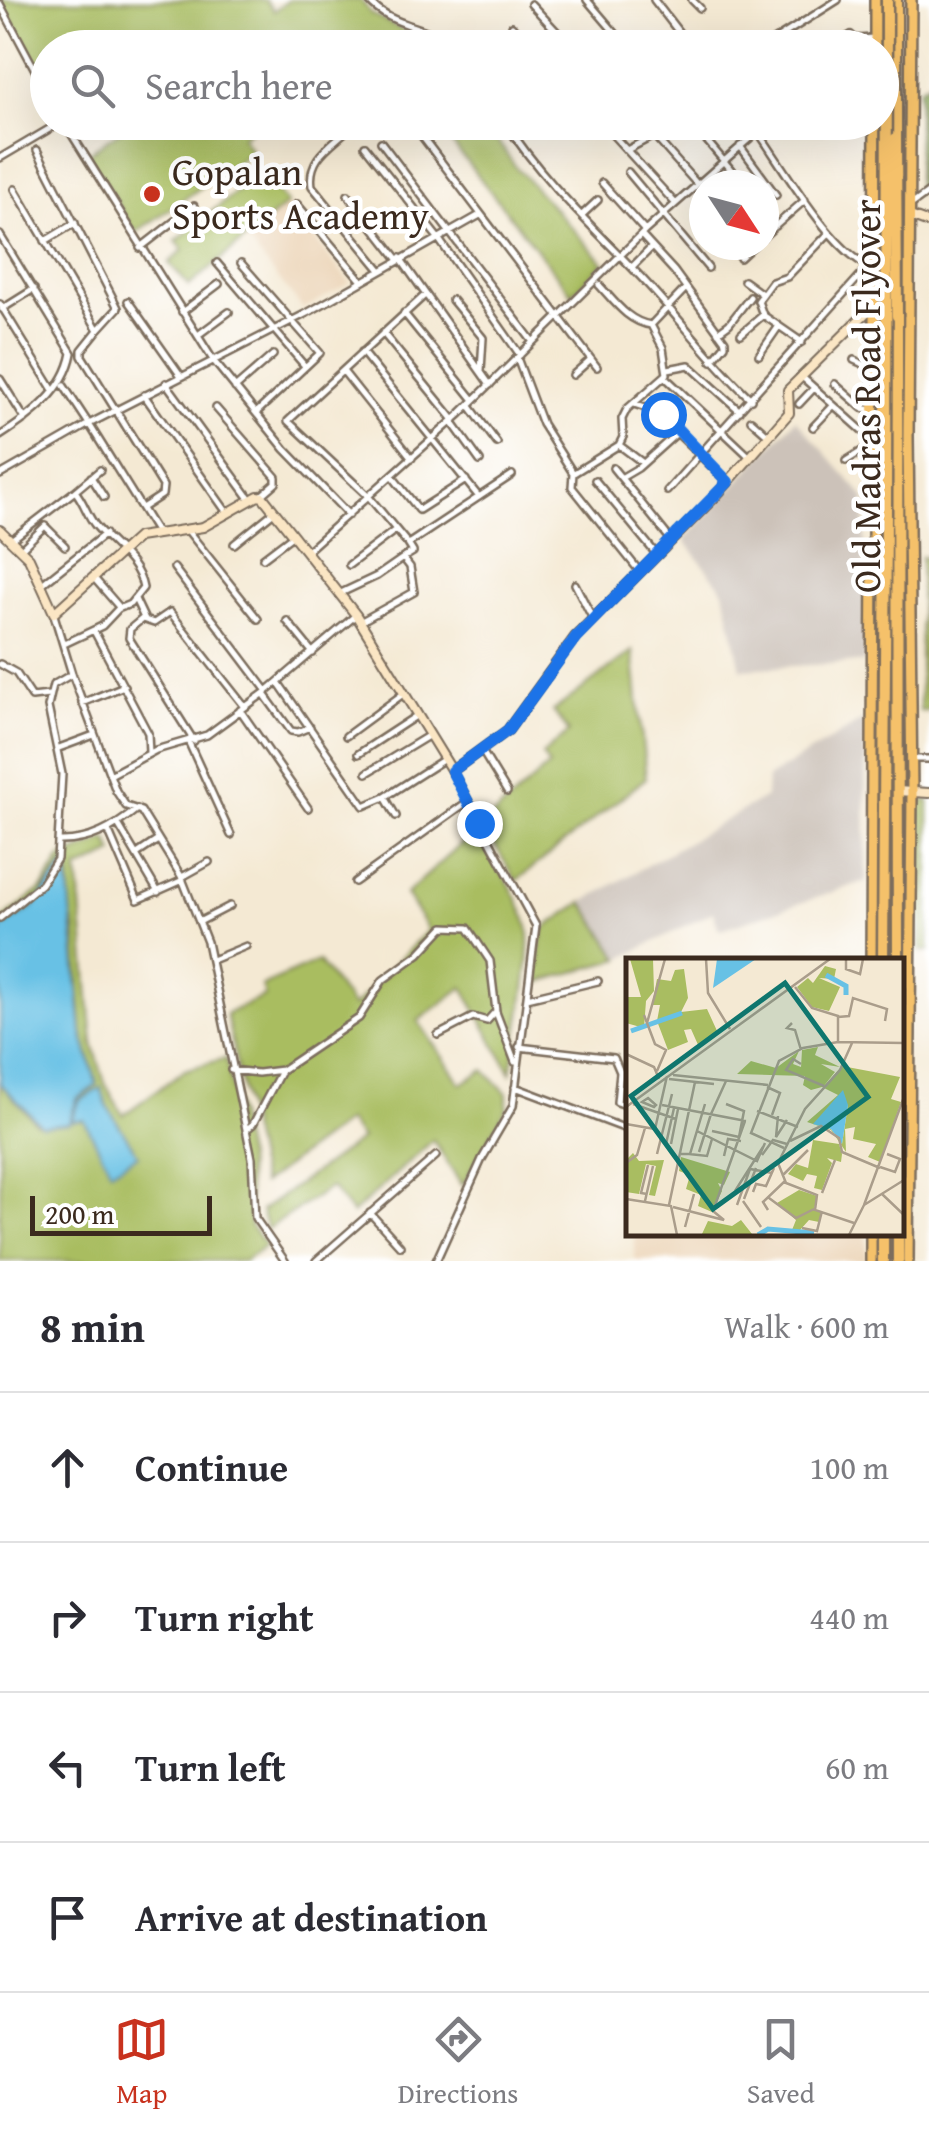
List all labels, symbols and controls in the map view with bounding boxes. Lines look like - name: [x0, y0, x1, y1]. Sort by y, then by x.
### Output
- search box: [30, 30, 899, 140]
- text: Search here: [145, 57, 333, 113]
- icon: search: [65, 58, 120, 113]
- place label: Gopalan Sports Academy: [172, 143, 429, 243]
- north arrow: [689, 170, 779, 260]
- marker: Gopalan Sports Academy: [141, 183, 163, 205]
- street label: Old Madras Road Flyover: [838, 199, 894, 593]
- route start: [641, 392, 687, 438]
- route end: [457, 801, 503, 847]
- inset map: [626, 958, 904, 1236]
- scale bar: [30, 1191, 212, 1236]
- text: 200 m: [45, 1193, 114, 1234]
- text: 8 min: [40, 1296, 145, 1357]
- text: Walk · 600 m: [724, 1303, 889, 1350]
- text: Continue: [135, 1439, 288, 1495]
- icon: ahead: [40, 1440, 95, 1495]
- text: 100 m: [810, 1444, 889, 1491]
- text: Turn right: [135, 1589, 314, 1645]
- icon: right: [40, 1590, 95, 1645]
- text: 440 m: [810, 1594, 889, 1641]
- text: Turn left: [135, 1739, 286, 1795]
- icon: left: [40, 1740, 95, 1795]
- text: 60 m: [825, 1744, 889, 1791]
- text: Arrive at destination: [135, 1889, 488, 1945]
- icon: arrive: [40, 1890, 95, 1945]
- tab: Map: [114, 2012, 169, 2113]
- tab: Directions: [398, 2012, 518, 2113]
- tab: Saved: [747, 2012, 815, 2113]

